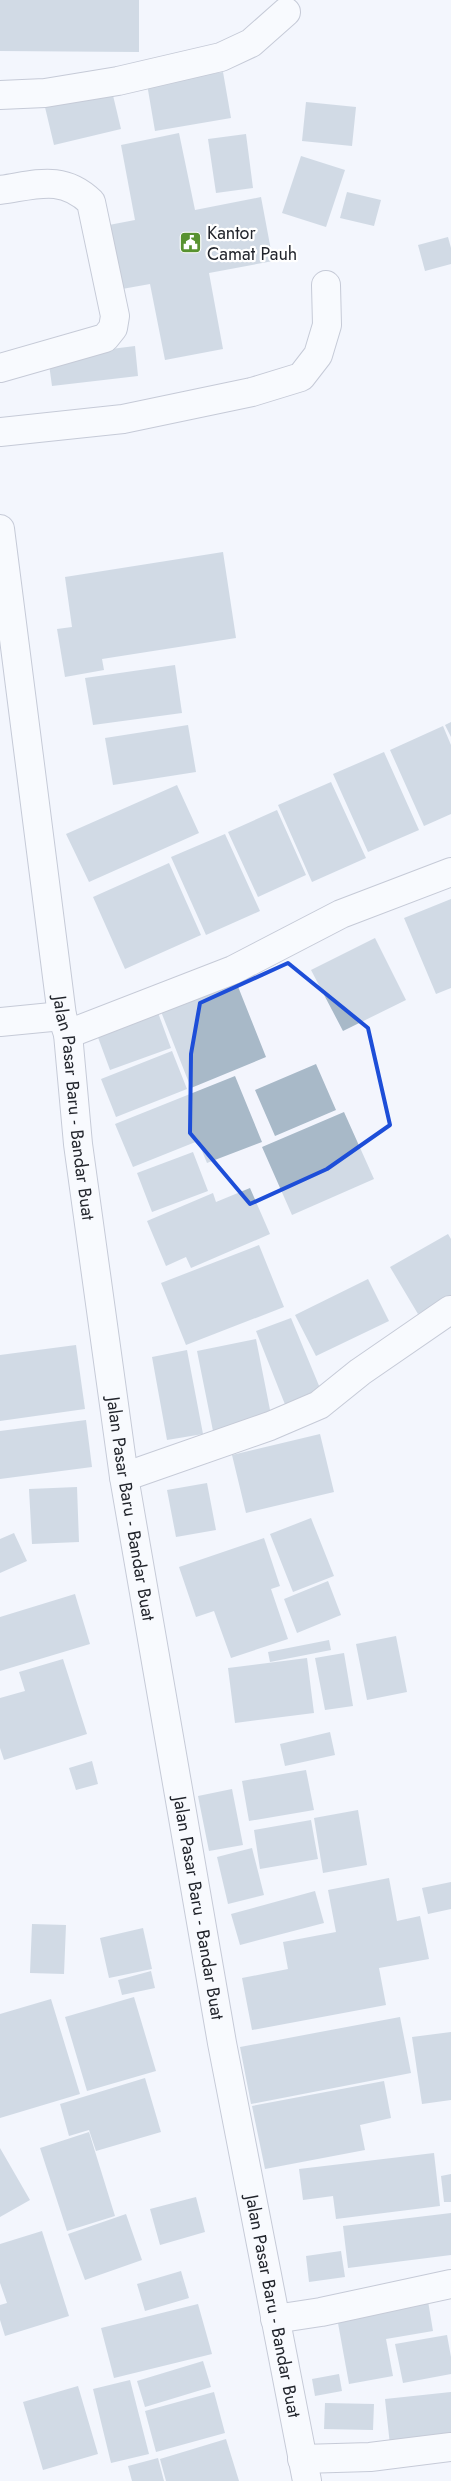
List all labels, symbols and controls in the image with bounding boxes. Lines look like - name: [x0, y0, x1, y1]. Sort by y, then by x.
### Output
- place label: Kantor Camat Pauh: [207, 220, 297, 267]
- public building icon: Kantor Camat Pauh: [179, 231, 203, 255]
- street label: Jalan Pasar Baru - Bandar Buat: [46, 992, 101, 1223]
- street label: Jalan Pasar Baru - Bandar Buat: [100, 1393, 162, 1623]
- street label: Jalan Pasar Baru - Bandar Buat: [166, 1792, 231, 2022]
- street label: Jalan Pasar Baru - Bandar Buat: [238, 2191, 308, 2420]

